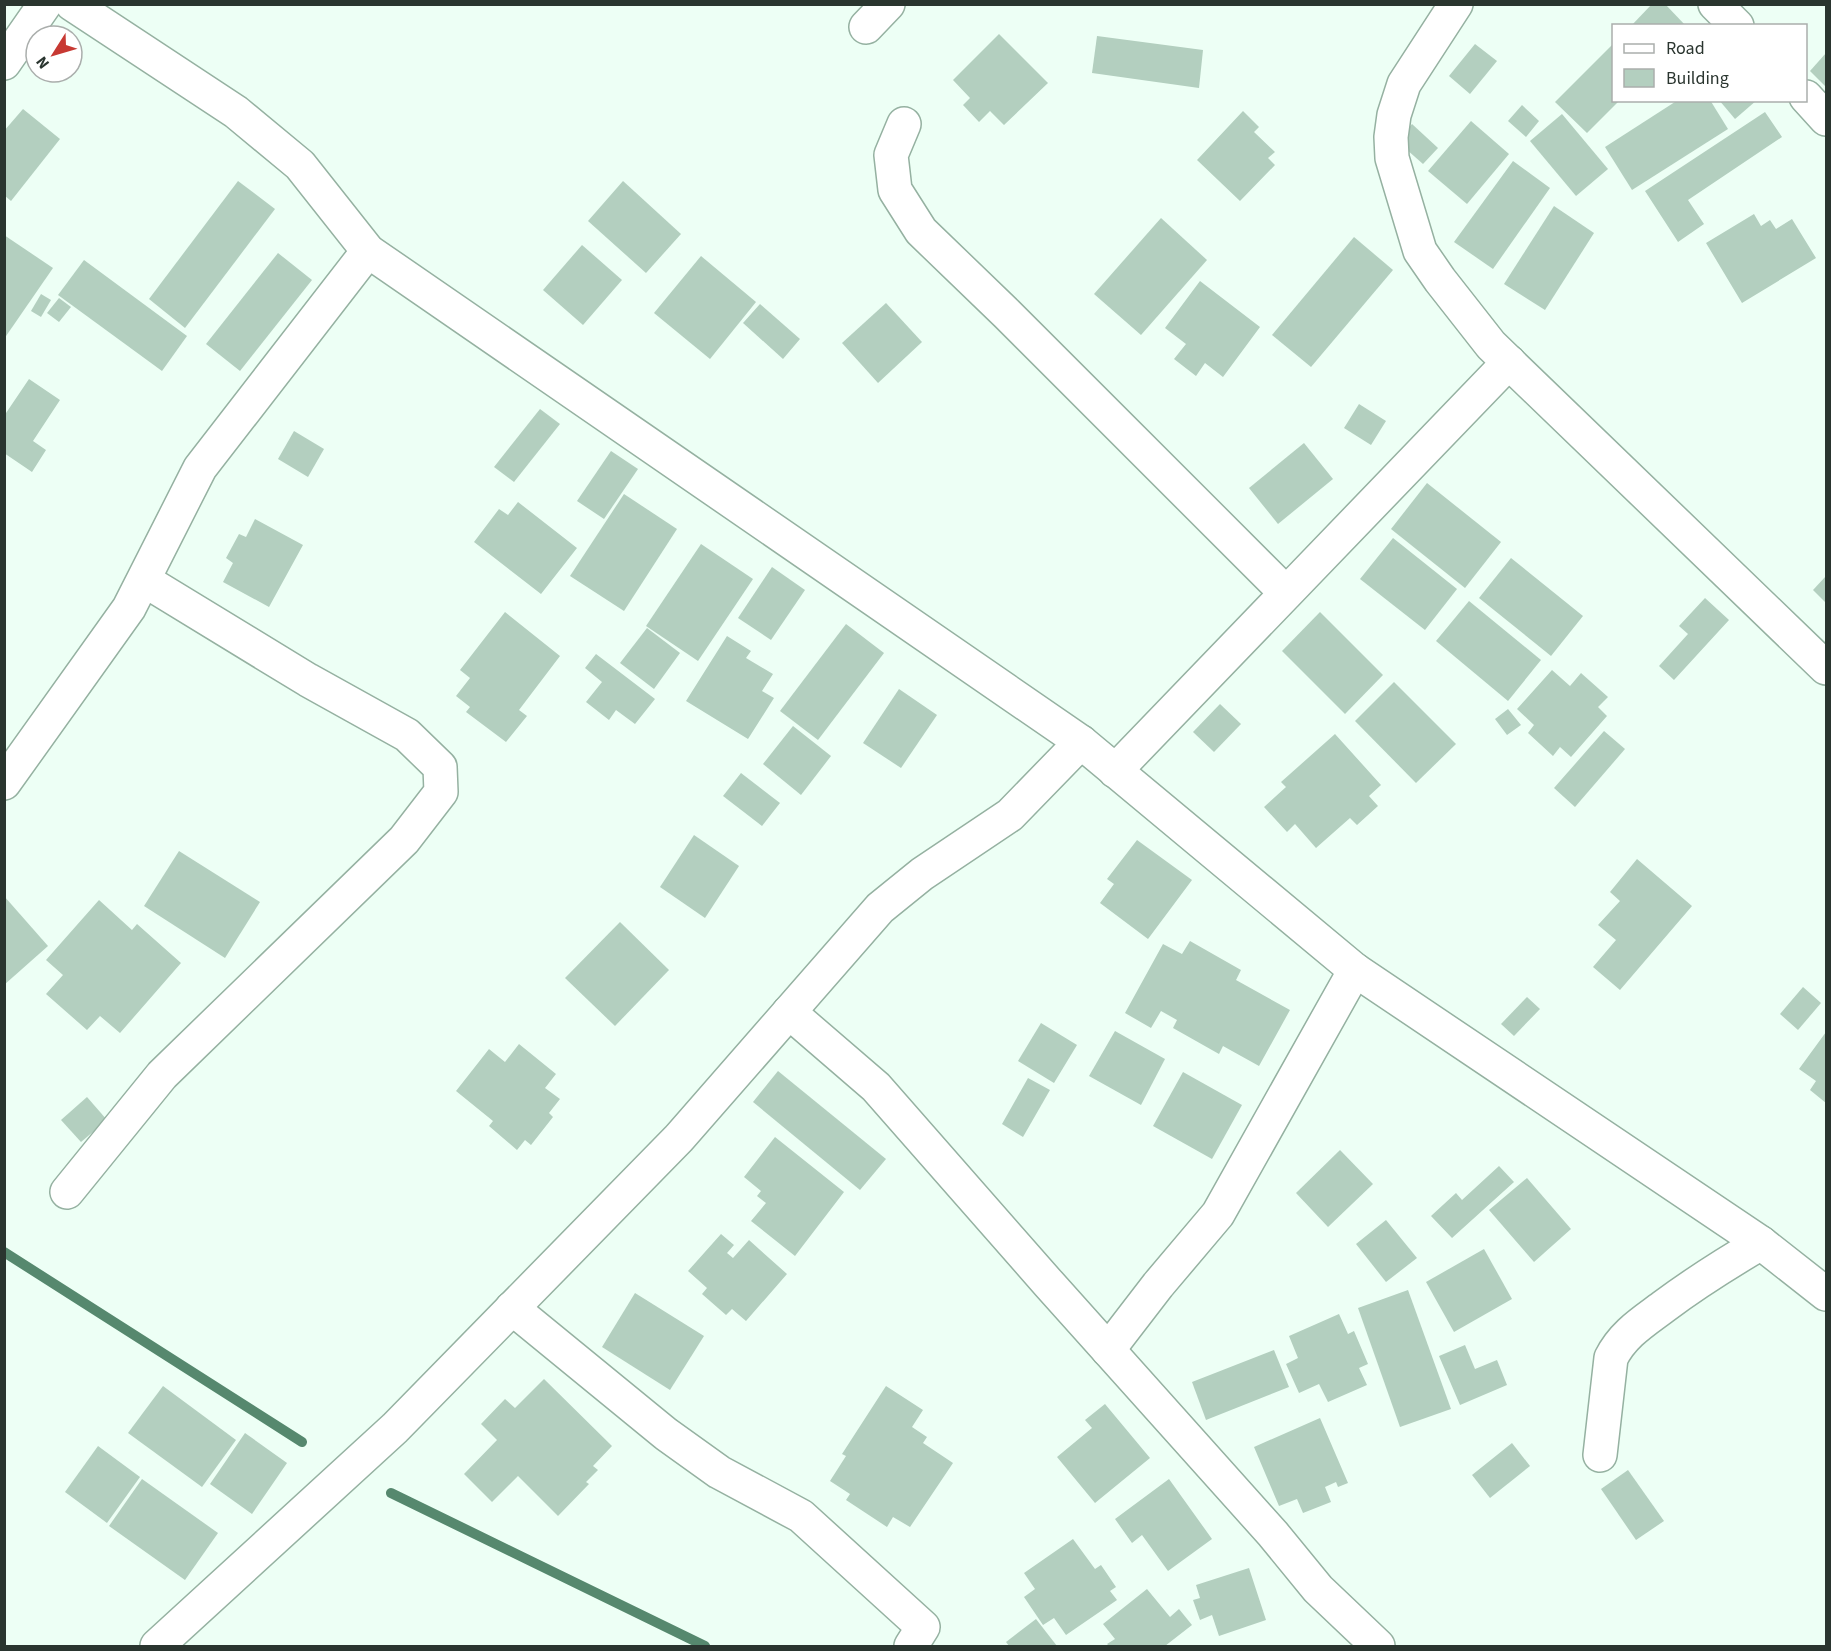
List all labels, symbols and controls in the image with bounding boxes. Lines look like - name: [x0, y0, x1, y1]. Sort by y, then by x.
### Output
- north arrow: [24, 24, 84, 84]
- legend: [1612, 24, 1807, 102]
- text: Road: [1666, 36, 1705, 61]
- text: N: [31, 52, 55, 73]
- text: Building: [1666, 66, 1729, 91]

